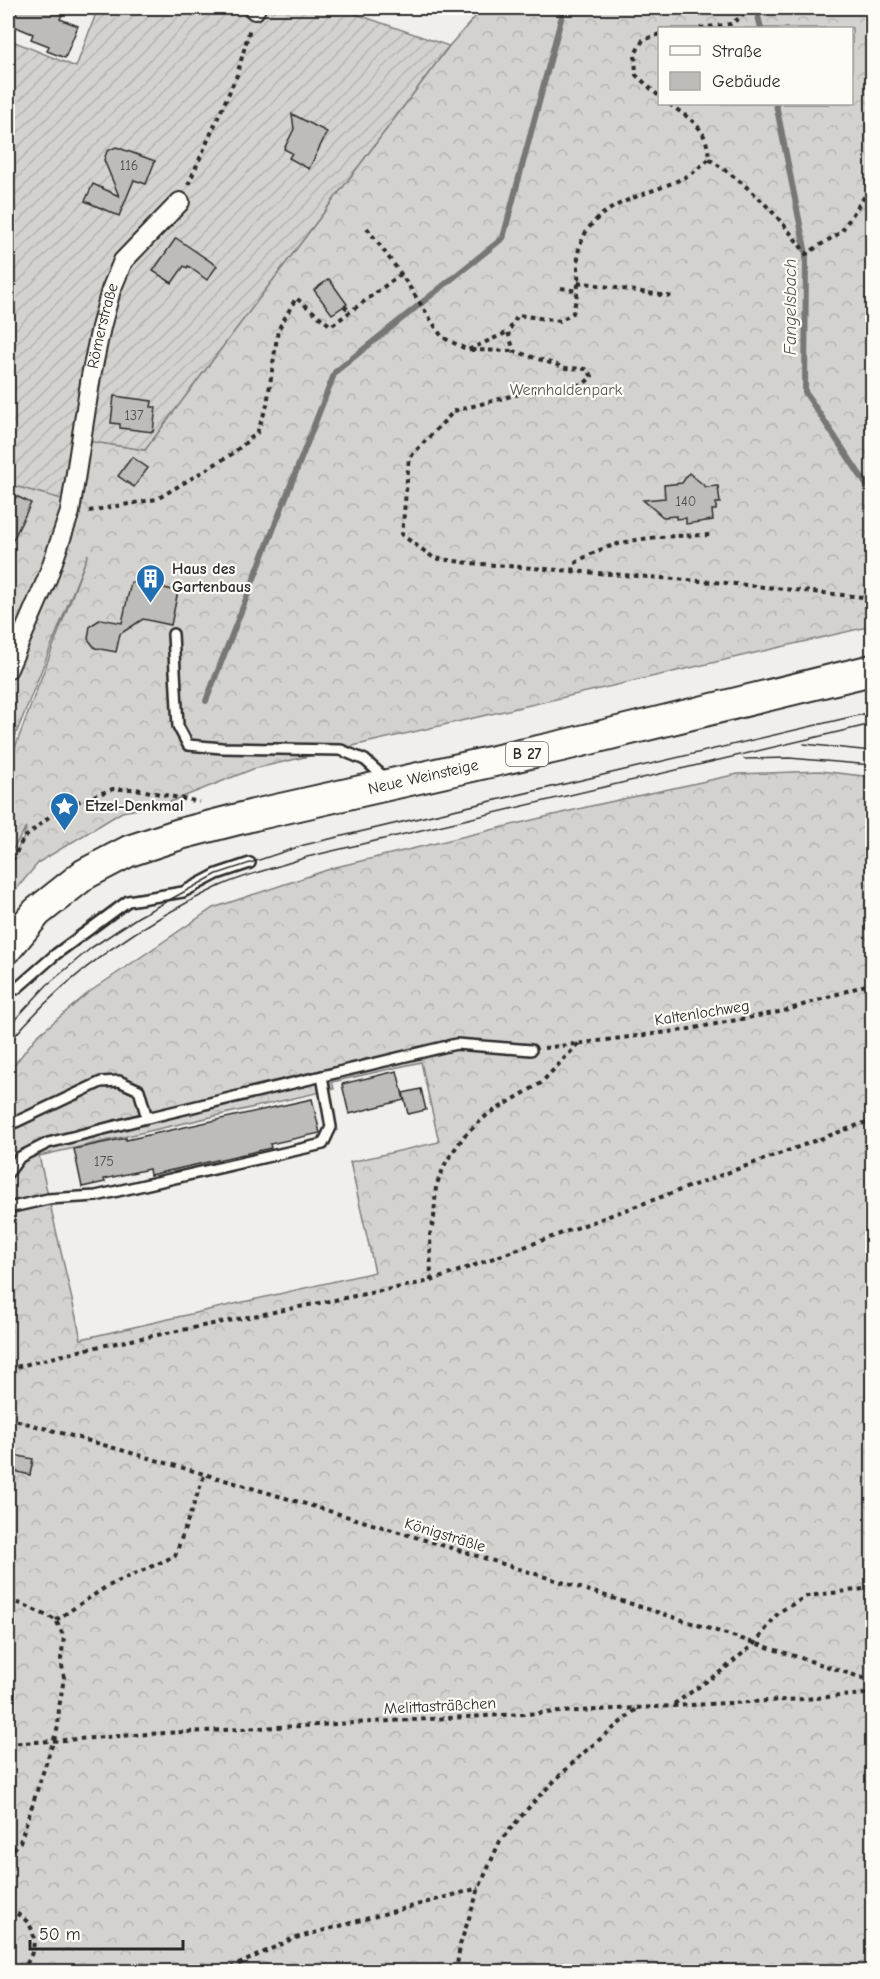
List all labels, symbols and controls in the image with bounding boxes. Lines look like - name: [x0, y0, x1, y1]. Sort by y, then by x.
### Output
- legend: [658, 27, 853, 105]
- text: Straße: [712, 41, 762, 62]
- text: Gebäude: [712, 71, 781, 92]
- house number: 116: [120, 157, 138, 174]
- water label: Fangelsbach: [780, 259, 801, 355]
- street label: Römerstraße: [84, 280, 122, 370]
- park label: Wernhaldenpark: [510, 381, 623, 399]
- house number: 137: [124, 407, 144, 424]
- house number: 140: [676, 493, 696, 510]
- place label: Haus des Gartenbaus: [172, 560, 251, 596]
- building icon: Haus des Gartenbaus: [135, 562, 167, 604]
- road number: B 27: [506, 742, 548, 766]
- street label: Neue Weinsteige: [366, 756, 480, 798]
- place icon: Etzel-Denkmal: [48, 790, 80, 832]
- place label: Etzel-Denkmal: [85, 797, 183, 815]
- street label: Kaltenlochweg: [653, 997, 751, 1029]
- house number: 175: [94, 1153, 114, 1170]
- street label: Königsträßle: [402, 1514, 488, 1556]
- street label: Melittasträßchen: [383, 1694, 497, 1718]
- scale bar: [30, 1913, 183, 1951]
- text: 50 m: [39, 1924, 81, 1945]

